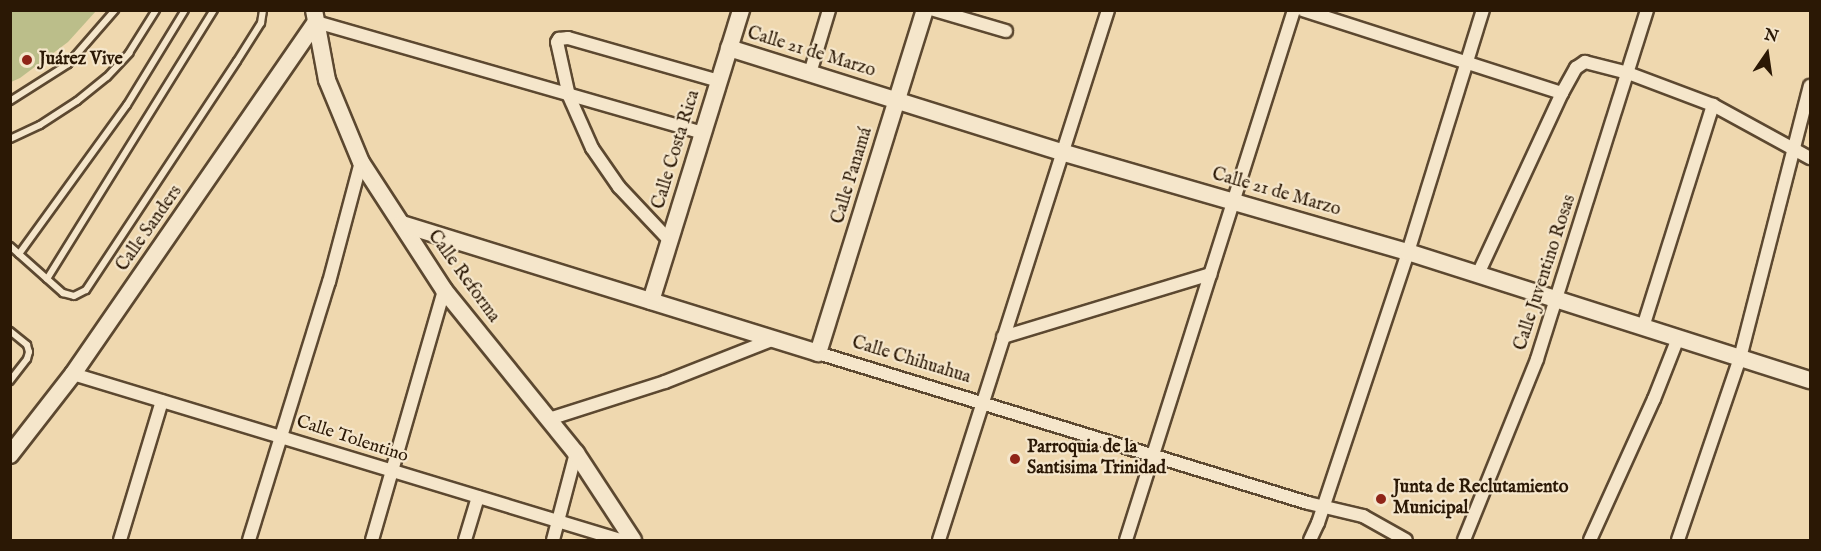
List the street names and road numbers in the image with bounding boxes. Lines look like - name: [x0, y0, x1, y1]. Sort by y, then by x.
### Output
- street label: Calle 21 de Marzo: [744, 23, 878, 83]
- street label: Calle Costa Rica: [649, 88, 705, 212]
- street label: Calle Panamá: [828, 125, 878, 227]
- street label: Calle 21 de Marzo: [1209, 164, 1343, 222]
- street label: Calle Sanders: [112, 182, 188, 276]
- street label: Calle Juventino Rosas: [1511, 192, 1581, 354]
- street label: Calle Reforma: [422, 227, 504, 327]
- street label: Calle Chihuahua: [849, 333, 973, 389]
- street label: Calle Tolentino: [293, 412, 411, 468]

